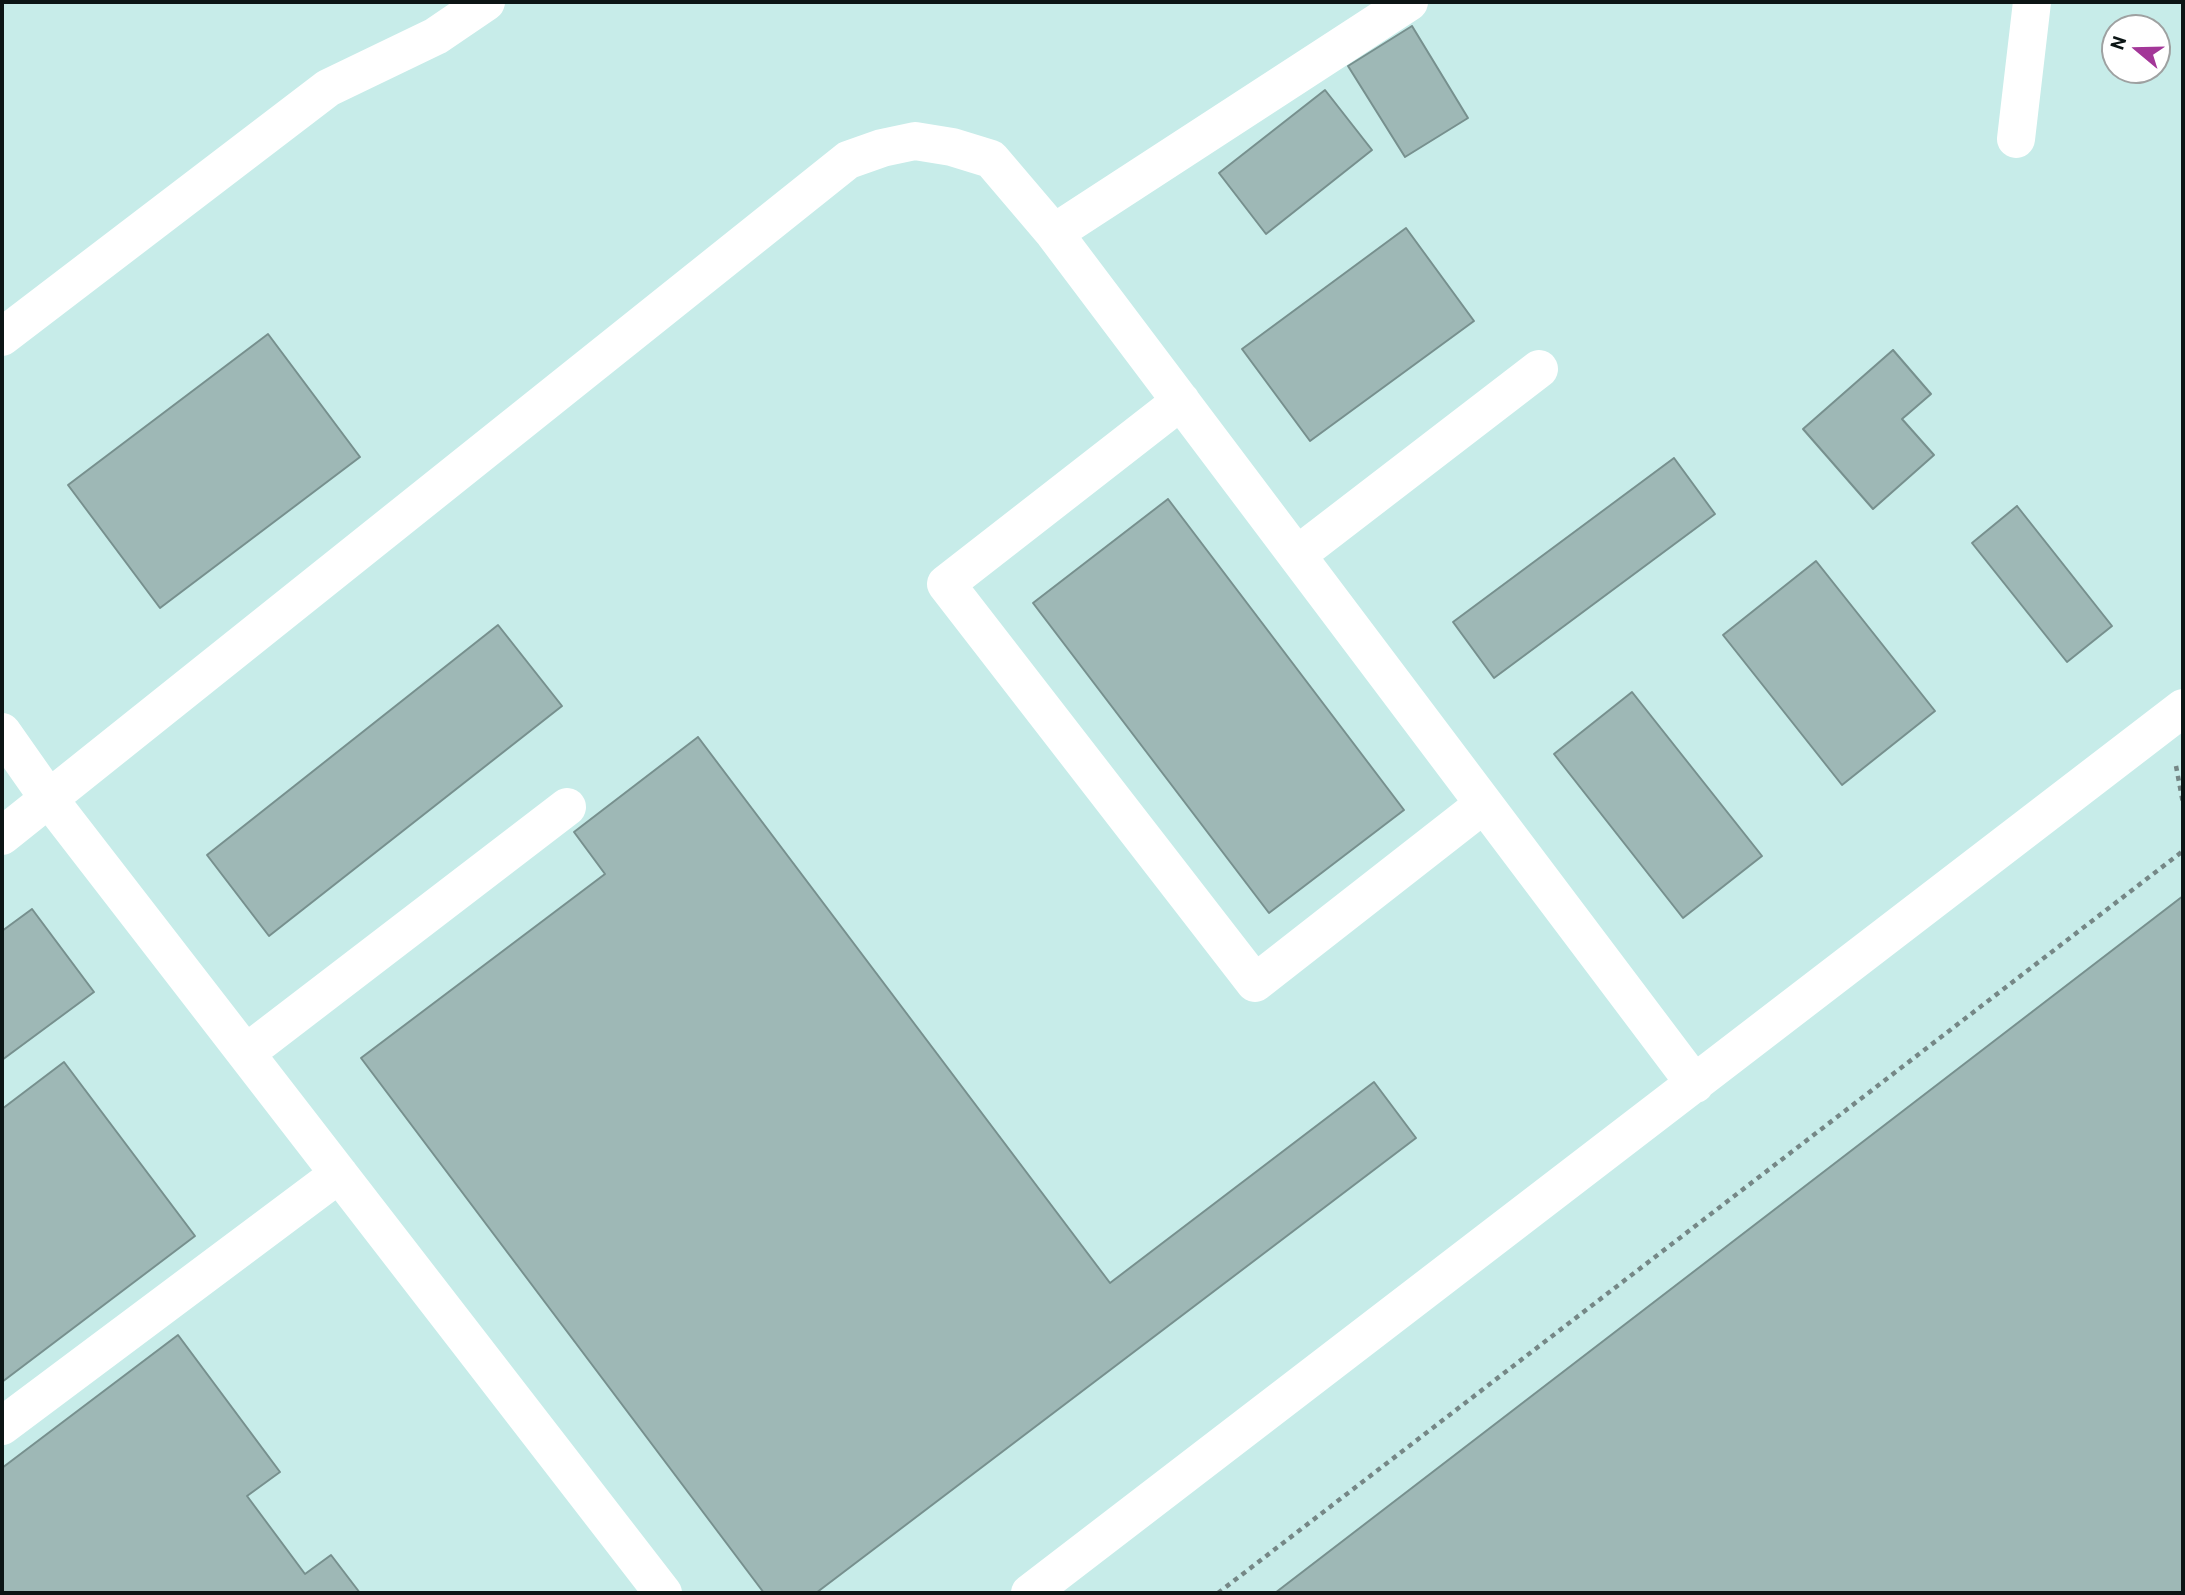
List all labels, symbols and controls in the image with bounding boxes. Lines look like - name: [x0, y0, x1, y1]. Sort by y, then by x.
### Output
- north arrow: [2101, 14, 2171, 84]
- text: N: [2105, 33, 2130, 52]

